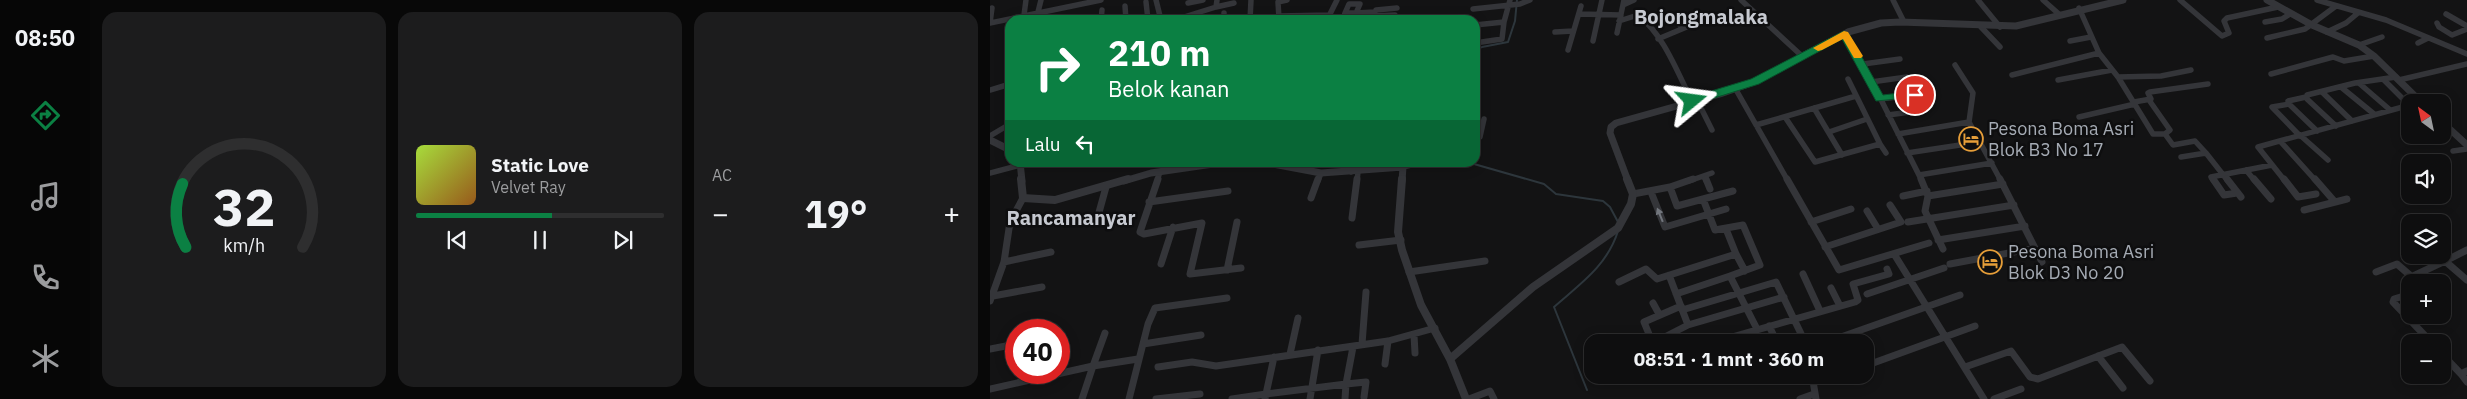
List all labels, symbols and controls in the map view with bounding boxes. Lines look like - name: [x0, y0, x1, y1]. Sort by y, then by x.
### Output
- district label: Bojongmalaka: [1634, 3, 1768, 30]
- text: 08:50: [15, 23, 75, 52]
- text: 210 m: [1108, 30, 1211, 76]
- icon: right: [1025, 35, 1090, 100]
- text: Belok kanan: [1108, 74, 1230, 103]
- position arrow: [1665, 74, 1717, 126]
- pin: [1894, 74, 1936, 116]
- icon: arrive: [1901, 81, 1929, 109]
- north arrow: [2401, 94, 2451, 144]
- map controls: [2401, 94, 2451, 384]
- icon: directions: [28, 98, 63, 133]
- place label: Pesona Boma Asri Blok B3 No 17: [1988, 117, 2134, 161]
- hotel icon: Pesona Boma Asri Blok B3 No 17: [1958, 126, 1984, 152]
- icon: left: [1071, 130, 1099, 158]
- text: Lalu: [1025, 132, 1061, 156]
- text: Static Love: [491, 153, 589, 177]
- button: sound: [2401, 154, 2451, 204]
- text: AC: [712, 165, 732, 185]
- text: 32: [213, 173, 275, 240]
- text: Velvet Ray: [491, 177, 566, 197]
- icon: music: [28, 179, 63, 214]
- text: 19°: [804, 189, 868, 238]
- text: −: [712, 195, 729, 232]
- text: +: [943, 195, 960, 232]
- district label: Rancamanyar: [1006, 204, 1136, 231]
- one-way arrow: [1656, 207, 1663, 222]
- button: layers: [2401, 214, 2451, 264]
- icon: previous: [443, 226, 471, 254]
- icon: pause: [526, 226, 554, 254]
- icon: next: [609, 226, 637, 254]
- text: km/h: [223, 234, 265, 257]
- place label: Pesona Boma Asri Blok D3 No 20: [2008, 240, 2154, 284]
- hotel icon: Pesona Boma Asri Blok D3 No 20: [1977, 249, 2003, 275]
- icon: phone: [28, 260, 63, 295]
- button: +: [2401, 274, 2451, 324]
- speed limit sign: 40: [1005, 319, 1070, 384]
- button: −: [2401, 334, 2451, 384]
- icon: climate: [28, 341, 63, 376]
- text: 08:51 · 1 mnt · 360 m: [1634, 347, 1824, 371]

